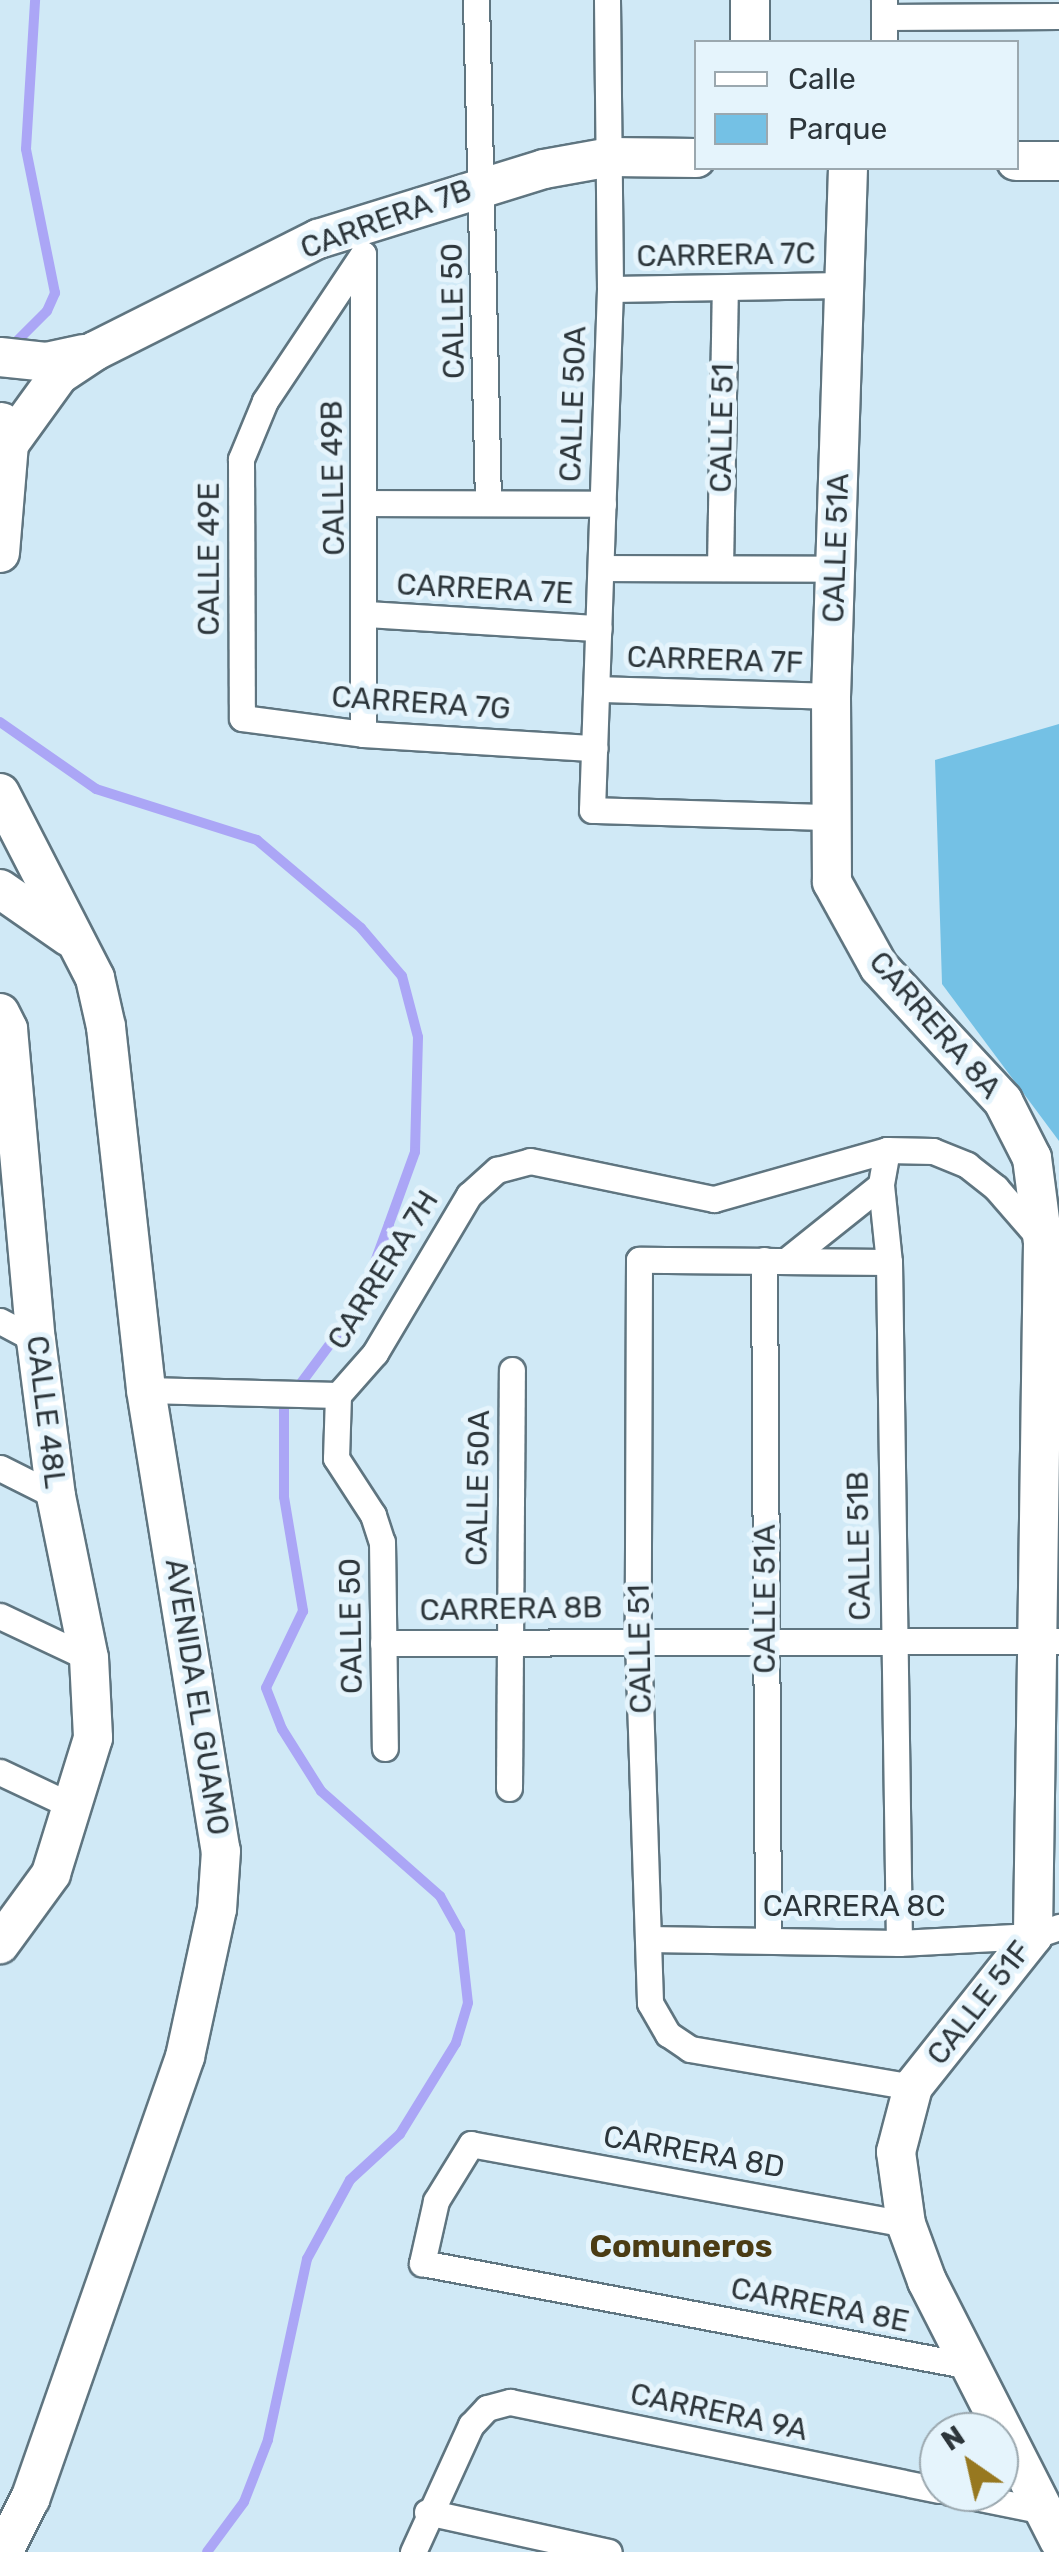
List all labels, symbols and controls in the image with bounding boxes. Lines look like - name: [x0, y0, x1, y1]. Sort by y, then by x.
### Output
- legend: [694, 40, 1019, 170]
- text: Calle: [788, 61, 856, 97]
- text: Parque: [788, 111, 887, 147]
- street label: CARRERA 7B: [295, 171, 477, 267]
- street label: CARRERA 7C: [636, 235, 816, 275]
- street label: CALLE 50: [434, 243, 472, 379]
- street label: CALLE 50A: [552, 325, 594, 483]
- street label: CALLE 51: [703, 363, 741, 493]
- street label: CALLE 49B: [314, 400, 352, 556]
- street label: CALLE 51A: [815, 473, 857, 623]
- street label: CALLE 49E: [191, 482, 227, 636]
- street label: CARRERA 7E: [395, 566, 575, 612]
- street label: CARRERA 7F: [626, 639, 804, 681]
- street label: CARRERA 7G: [330, 679, 512, 727]
- street label: CARRERA 8A: [861, 944, 1009, 1106]
- street label: CARRERA 7H: [320, 1184, 446, 1356]
- street label: CALLE 48L: [19, 1333, 73, 1491]
- street label: CALLE 50A: [459, 1410, 497, 1566]
- street label: CALLE 51B: [840, 1471, 878, 1621]
- street label: CALLE 51A: [747, 1524, 783, 1674]
- street label: AVENIDA EL GUAMO: [157, 1555, 237, 1839]
- street label: CALLE 50: [332, 1558, 370, 1694]
- street label: CALLE 51: [621, 1584, 659, 1714]
- street label: CARRERA 8B: [419, 1589, 603, 1629]
- street label: CARRERA 8C: [762, 1888, 946, 1924]
- street label: CALLE 51F: [920, 1934, 1038, 2072]
- street label: CARRERA 8D: [600, 2118, 788, 2186]
- district label: Comuneros: [589, 2227, 773, 2265]
- street label: CARRERA 8E: [727, 2270, 913, 2340]
- street label: CARRERA 9A: [627, 2376, 811, 2448]
- north arrow: [919, 2412, 1019, 2512]
- text: N: [935, 2419, 971, 2458]

